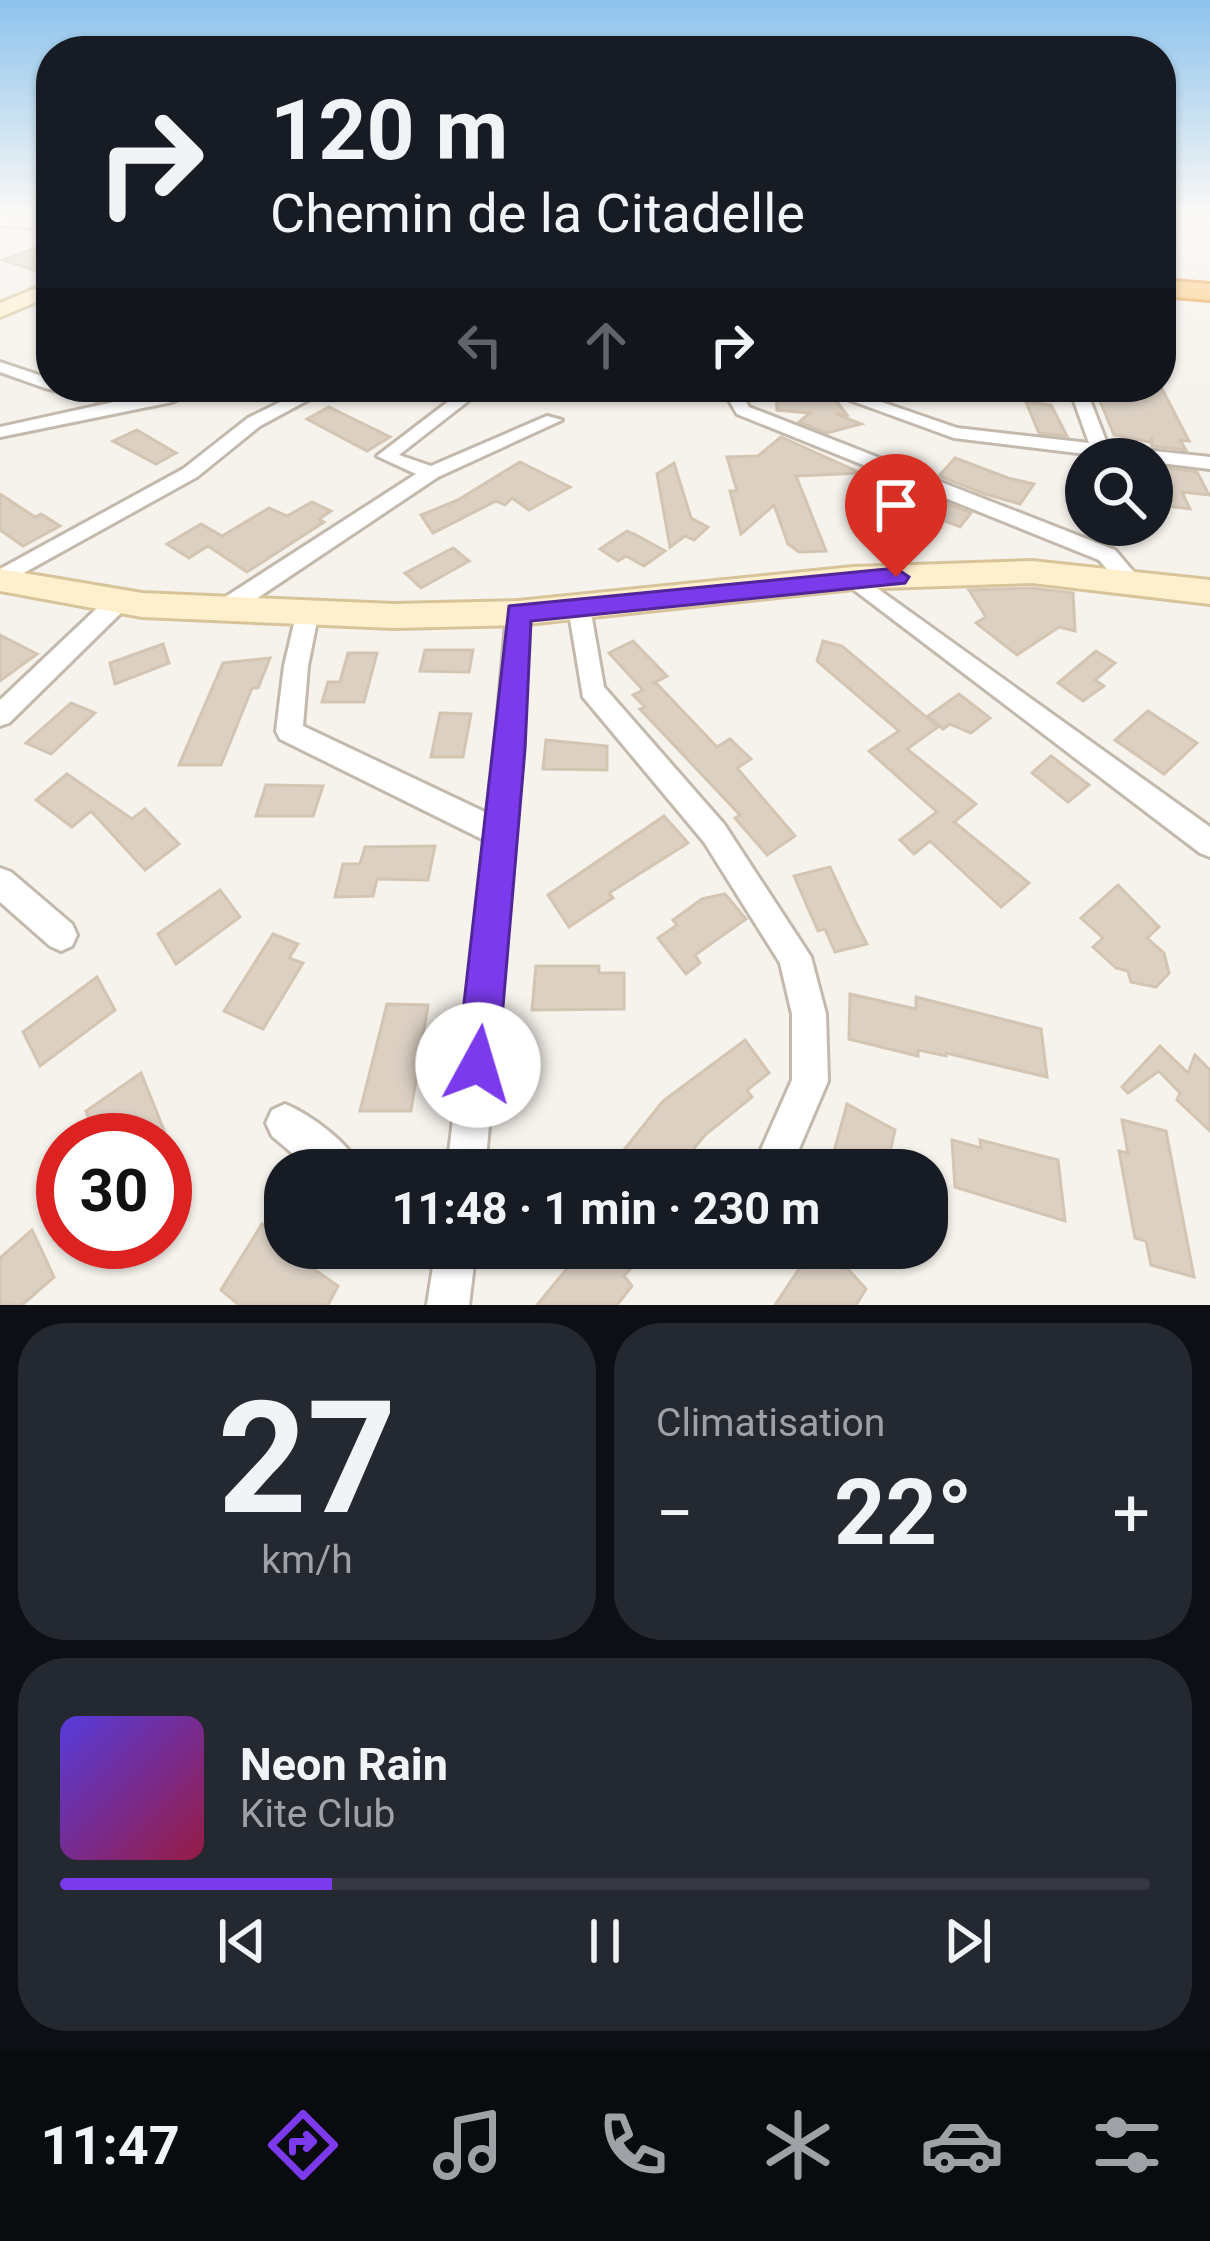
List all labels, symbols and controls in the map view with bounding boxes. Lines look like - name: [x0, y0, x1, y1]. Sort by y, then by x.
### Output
- text: 120 m: [270, 81, 508, 180]
- icon: right: [72, 84, 228, 240]
- text: Chemin de la Citadelle: [270, 182, 805, 245]
- icon: left: [447, 312, 513, 378]
- icon: ahead: [573, 312, 639, 378]
- icon: right: [699, 312, 765, 378]
- map controls: [1065, 438, 1173, 546]
- button: search: [1065, 438, 1173, 546]
- pin: [845, 454, 947, 577]
- icon: arrive: [863, 472, 929, 538]
- position arrow: [415, 1002, 541, 1128]
- speed limit sign: 30: [36, 1113, 192, 1269]
- text: 11:48 · 1 min · 230 m: [392, 1182, 820, 1235]
- text: 27: [217, 1367, 397, 1550]
- text: Climatisation: [656, 1400, 885, 1446]
- text: 22°: [834, 1461, 972, 1566]
- text: −: [656, 1475, 694, 1552]
- text: +: [1113, 1475, 1150, 1552]
- text: km/h: [261, 1537, 353, 1583]
- text: Neon Rain: [240, 1738, 448, 1791]
- text: Kite Club: [240, 1791, 395, 1837]
- icon: previous: [209, 1908, 275, 1974]
- icon: pause: [572, 1908, 638, 1974]
- icon: next: [935, 1908, 1001, 1974]
- icon: directions: [261, 2103, 345, 2187]
- icon: music: [426, 2103, 510, 2187]
- icon: phone: [591, 2103, 675, 2187]
- icon: climate: [756, 2103, 840, 2187]
- icon: car: [920, 2103, 1004, 2187]
- icon: filters: [1085, 2103, 1169, 2187]
- text: 11:47: [40, 2114, 180, 2177]

